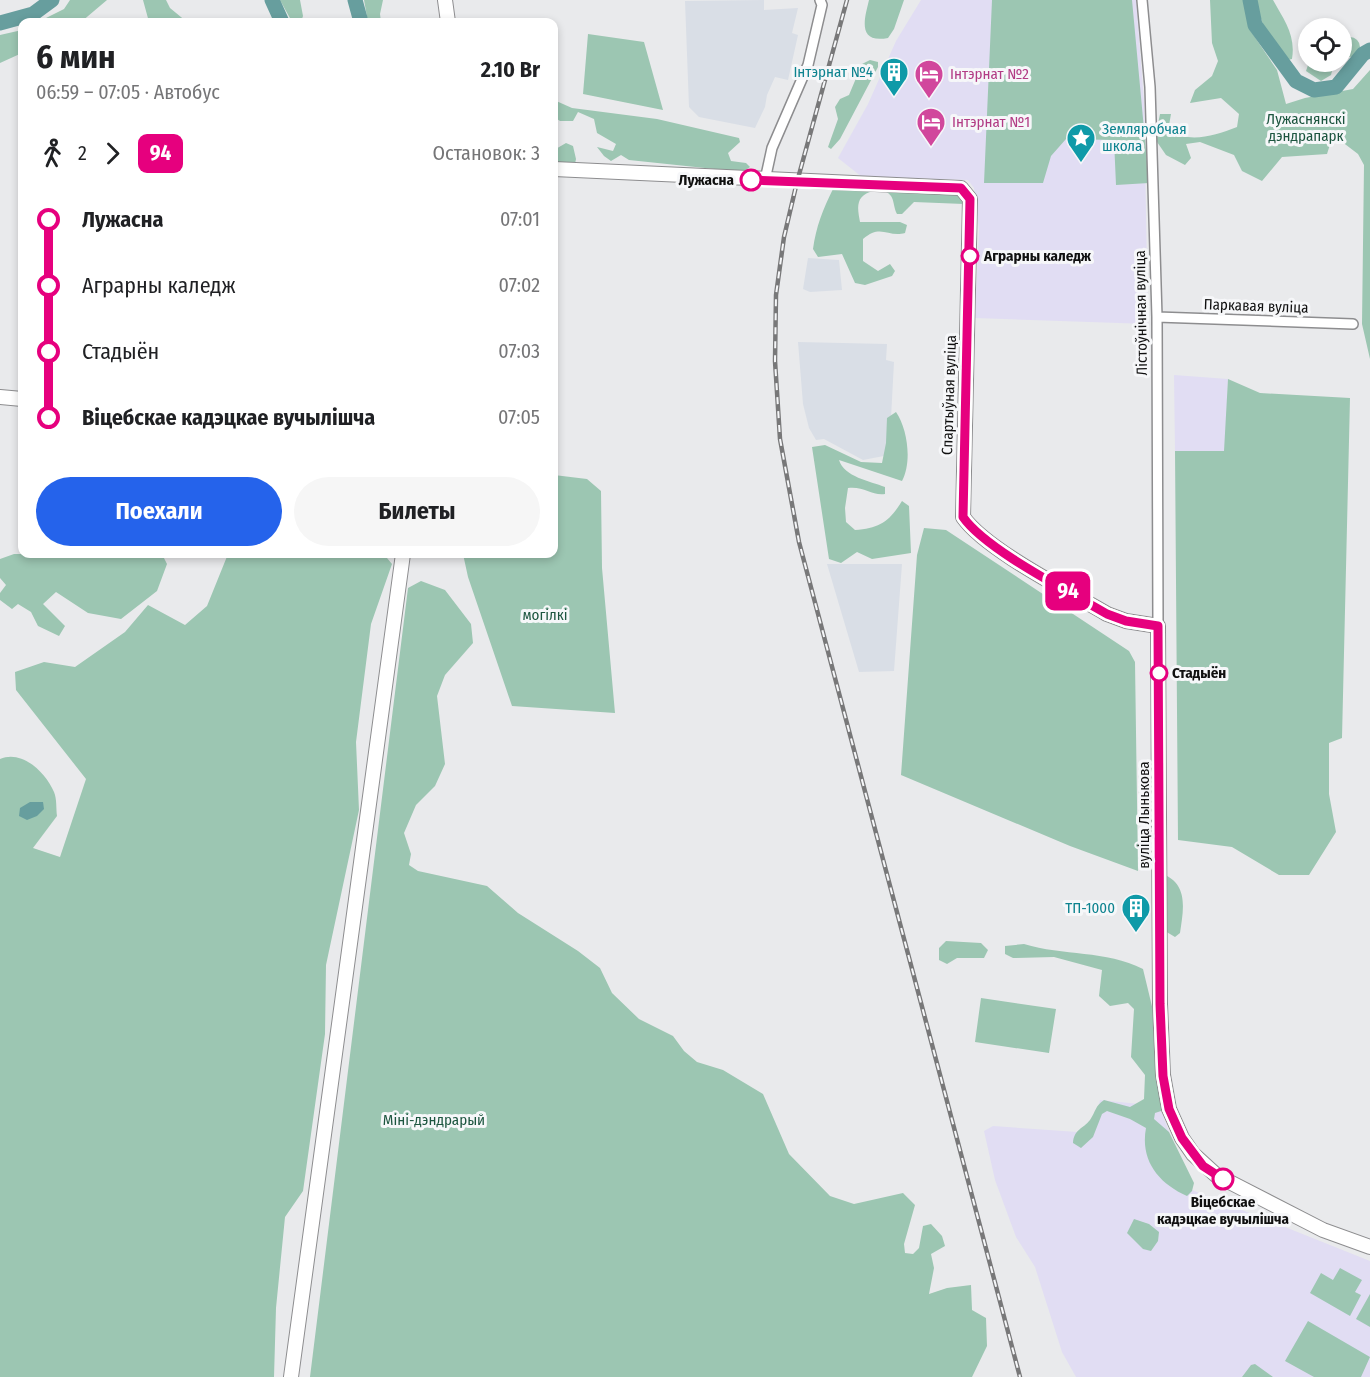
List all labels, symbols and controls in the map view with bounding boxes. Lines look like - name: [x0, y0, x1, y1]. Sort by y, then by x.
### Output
- map controls: [1298, 18, 1352, 72]
- button: locate: [1298, 18, 1352, 72]
- text: 6 мин: [36, 37, 116, 77]
- text: 2.10 Br: [481, 56, 540, 83]
- building icon: Інтэрнат №4: [878, 56, 910, 98]
- hotel icon: Інтэрнат №2: [913, 58, 945, 100]
- place label: Інтэрнат №4: [793, 63, 873, 81]
- place label: Інтэрнат №2: [950, 65, 1029, 83]
- text: 06:59 – 07:05 · Автобус: [36, 80, 220, 104]
- hotel icon: Інтэрнат №1: [915, 106, 947, 148]
- park label: Лужаснянскі дэндрапарк: [1266, 110, 1346, 145]
- place label: Інтэрнат №1: [952, 113, 1030, 131]
- place label: Земляробчая школа: [1102, 120, 1187, 155]
- place icon: Земляробчая школа: [1065, 122, 1097, 164]
- icon: walk: [36, 137, 69, 170]
- icon: forward: [96, 137, 129, 170]
- text: 94: [150, 140, 171, 166]
- text: 2: [78, 141, 87, 165]
- text: Остановок: 3: [433, 141, 540, 165]
- marker: Лужасна: [740, 169, 762, 191]
- place label: Лужасна: [679, 171, 735, 189]
- text: Лужасна: [82, 206, 163, 233]
- text: 07:01: [500, 207, 540, 231]
- marker: Аграрны каледж: [961, 247, 979, 265]
- place label: Аграрны каледж: [983, 247, 1092, 265]
- street label: Лістоўнічная вуліца: [1131, 250, 1151, 376]
- text: Аграрны каледж: [82, 272, 236, 299]
- text: 07:02: [499, 273, 540, 297]
- street label: Паркавая вуліца: [1203, 295, 1309, 317]
- street label: Спартыўная вуліца: [938, 335, 960, 455]
- text: Стадыён: [82, 338, 159, 365]
- text: 07:03: [498, 339, 540, 363]
- text: Віцебскае кадэцкае вучылішча: [82, 404, 375, 431]
- text: 07:05: [498, 405, 540, 429]
- button: Поехали: [36, 477, 282, 546]
- button: Билеты: [294, 477, 540, 546]
- line badge: 94: [1041, 572, 1095, 610]
- text: 94: [1057, 578, 1079, 604]
- park label: могілкі: [522, 606, 568, 624]
- marker: Стадыён: [1150, 664, 1168, 682]
- place label: Стадыён: [1172, 664, 1226, 682]
- street label: вуліца Лынькова: [1135, 761, 1153, 869]
- building icon: ТП-1000: [1120, 892, 1152, 934]
- place label: ТП-1000: [1065, 899, 1115, 917]
- park label: Міні-дэндрарый: [383, 1111, 485, 1129]
- marker: Віцебскае кадэцкае вучылішча: [1212, 1168, 1234, 1190]
- place label: Віцебскае кадэцкае вучылішча: [1157, 1193, 1290, 1228]

